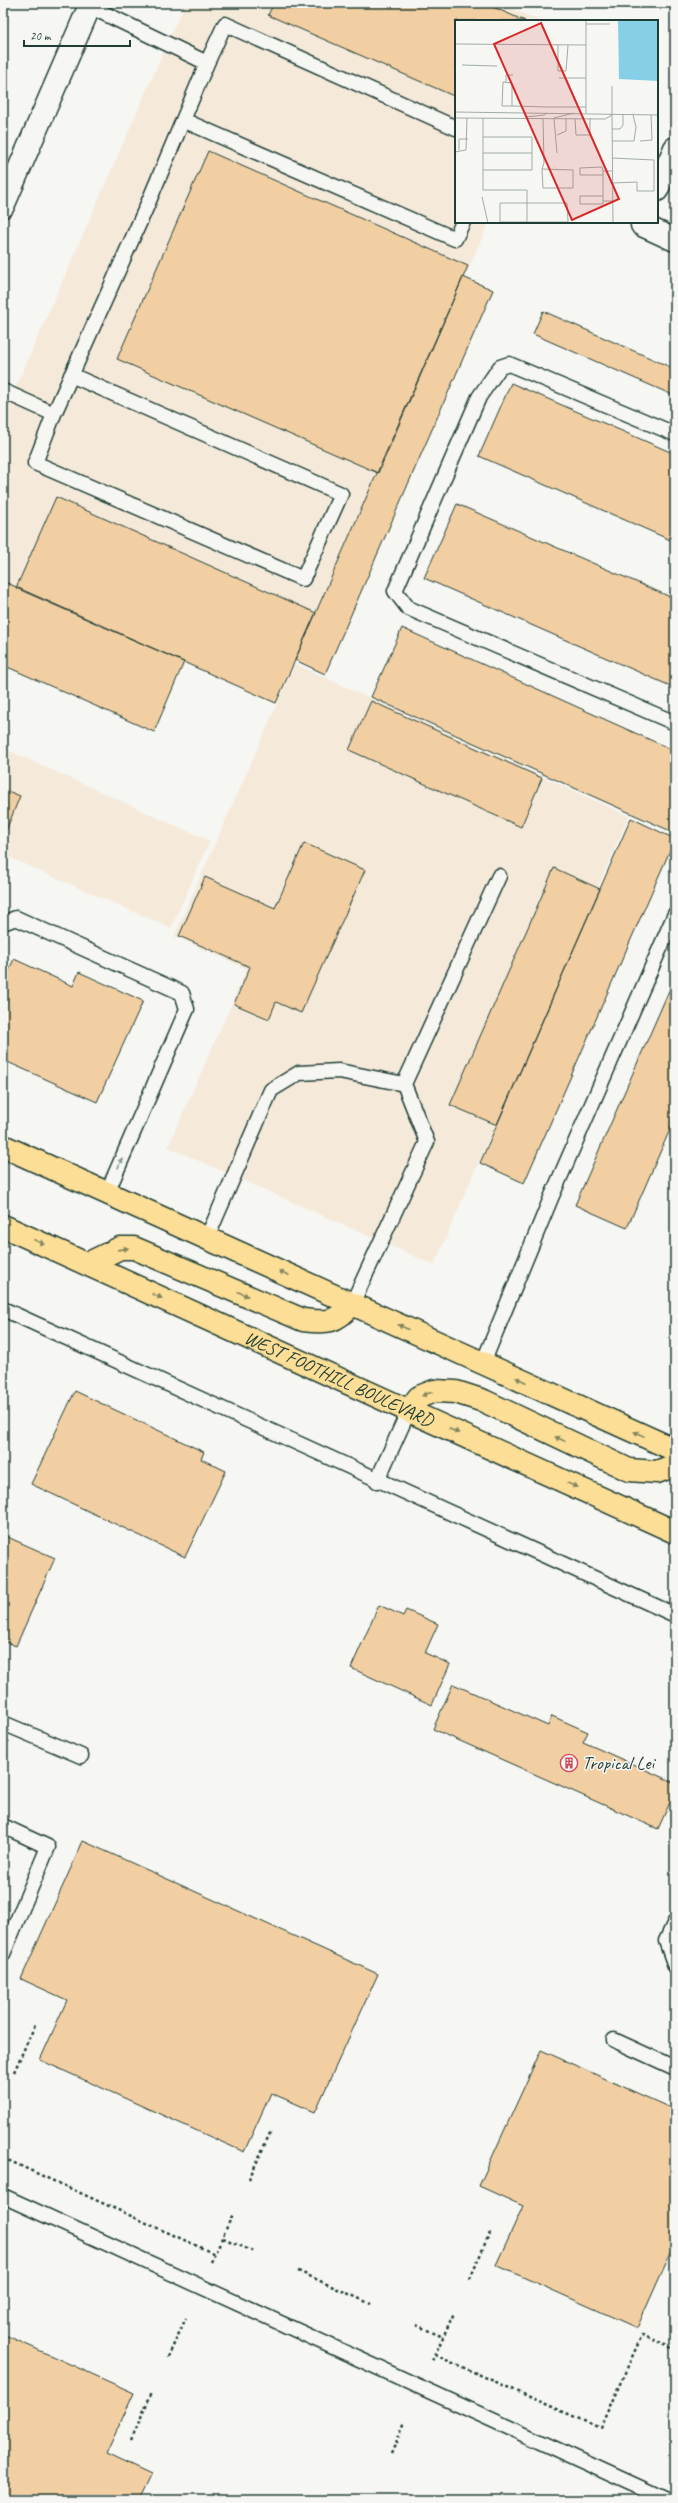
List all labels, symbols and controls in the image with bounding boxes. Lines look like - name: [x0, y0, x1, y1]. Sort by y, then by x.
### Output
- inset map: [455, 20, 658, 223]
- scale bar: [24, 22, 130, 48]
- text: 20 m: [30, 28, 52, 44]
- one-way arrow: [117, 1157, 123, 1168]
- one-way arrow: [33, 1239, 44, 1245]
- one-way arrow: [116, 1246, 129, 1252]
- one-way arrow: [279, 1270, 290, 1276]
- one-way arrow: [238, 1291, 249, 1297]
- one-way arrow: [151, 1293, 163, 1299]
- one-way arrow: [397, 1324, 408, 1330]
- street label: WEST FOOTHILL BOULEVARD: [241, 1326, 439, 1433]
- one-way arrow: [516, 1377, 527, 1383]
- one-way arrow: [420, 1392, 432, 1398]
- one-way arrow: [448, 1428, 459, 1434]
- one-way arrow: [634, 1431, 645, 1437]
- one-way arrow: [554, 1435, 566, 1442]
- one-way arrow: [566, 1482, 578, 1488]
- place label: Tropical Lei: [582, 1751, 656, 1775]
- building icon: Tropical Lei: [559, 1753, 579, 1773]

